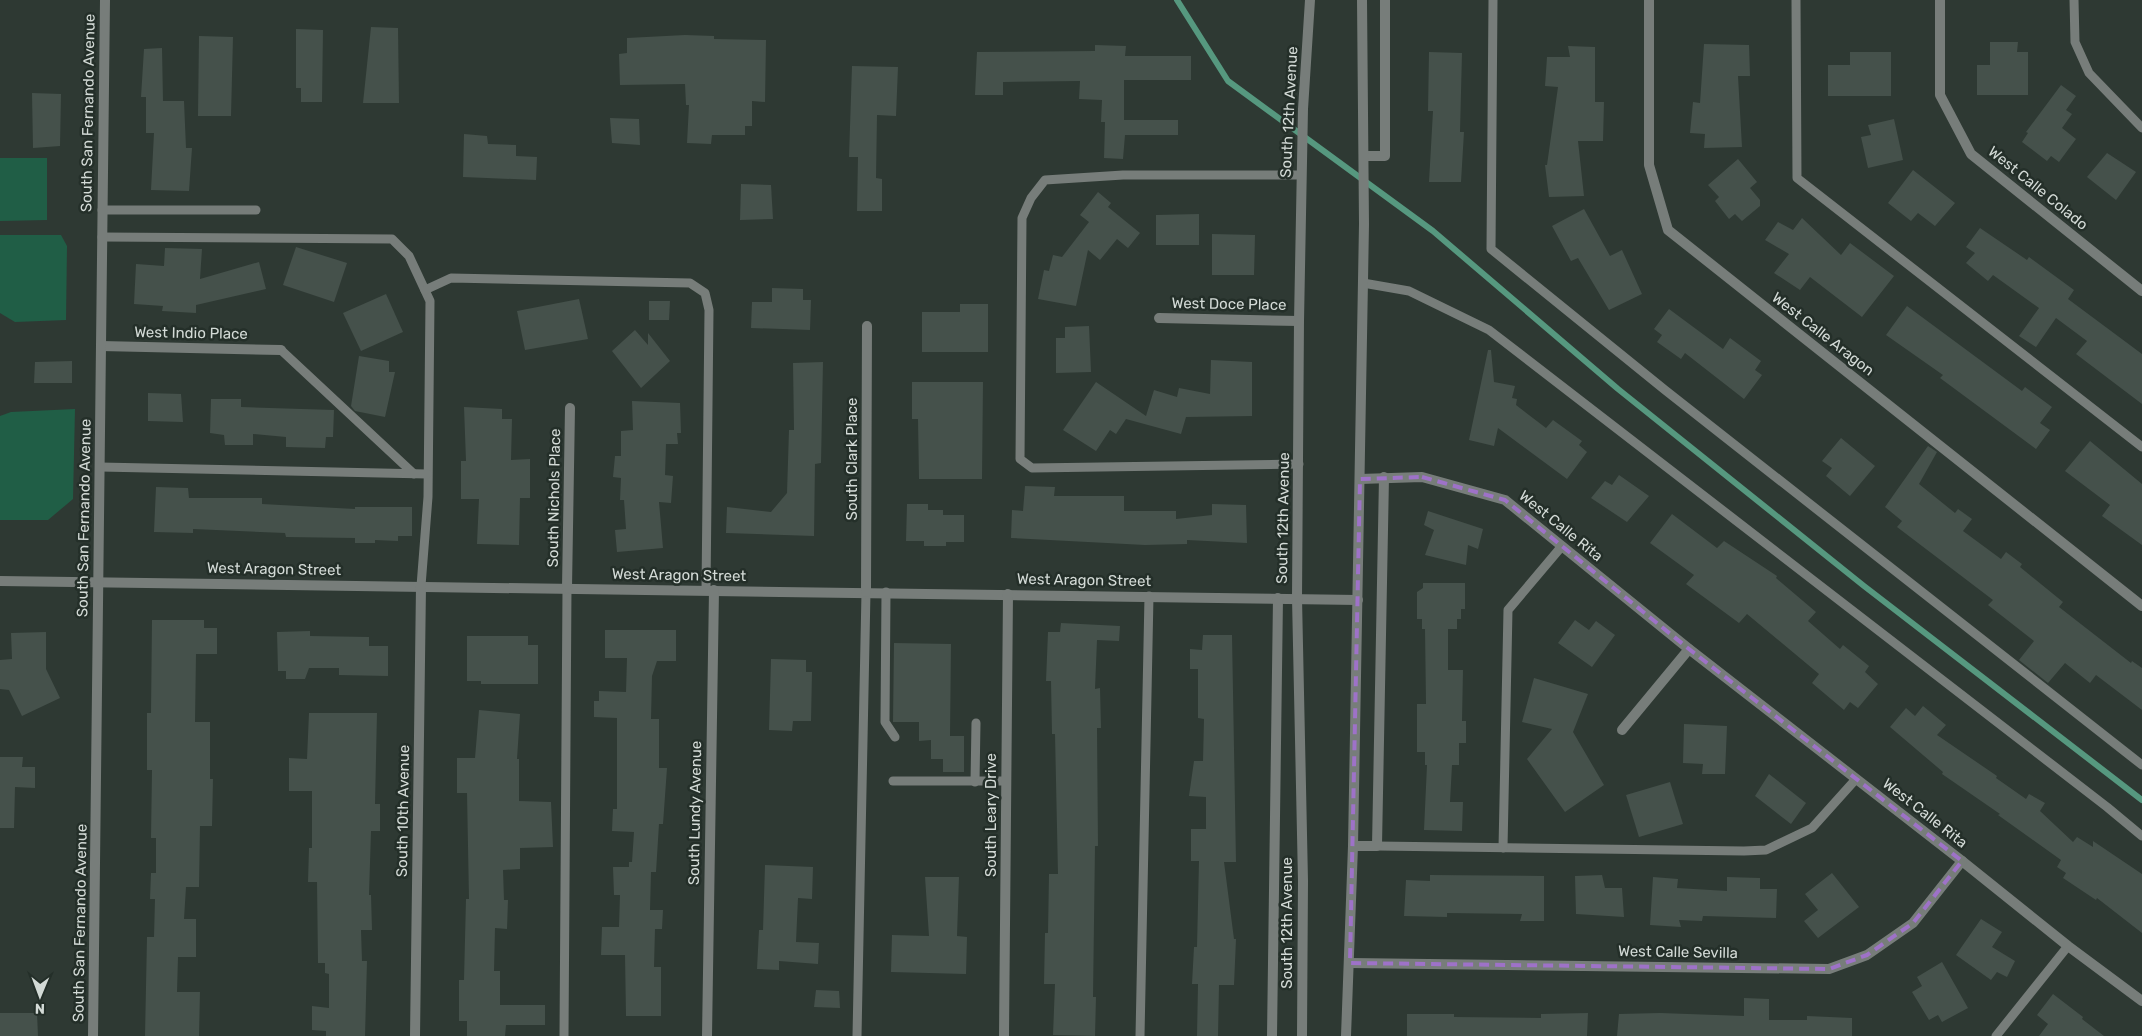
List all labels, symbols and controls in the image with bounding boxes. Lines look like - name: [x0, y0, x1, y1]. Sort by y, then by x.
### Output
- street label: South San Fernando Avenue: [77, 14, 99, 212]
- street label: South 12th Avenue: [1277, 46, 1301, 178]
- street label: West Calle Colado: [1985, 142, 2091, 234]
- street label: West Calle Aragon: [1768, 288, 1878, 380]
- street label: West Doce Place: [1171, 294, 1287, 314]
- street label: West Indio Place: [134, 323, 248, 343]
- street label: South Clark Place: [843, 398, 861, 520]
- street label: South San Fernando Avenue: [73, 419, 95, 617]
- street label: South Nichols Place: [544, 428, 564, 568]
- street label: South 12th Avenue: [1273, 452, 1293, 584]
- street label: West Calle Rita: [1515, 487, 1607, 565]
- street label: West Aragon Street: [207, 559, 342, 579]
- street label: West Aragon Street: [612, 565, 747, 585]
- street label: West Aragon Street: [1017, 570, 1152, 590]
- street label: South Lundy Avenue: [685, 741, 705, 885]
- street label: South 10th Avenue: [393, 745, 413, 877]
- street label: South Leary Drive: [982, 753, 1000, 877]
- street label: West Calle Rita: [1879, 774, 1971, 852]
- street label: South San Fernando Avenue: [69, 824, 91, 1022]
- street label: South 12th Avenue: [1278, 857, 1296, 989]
- street label: West Calle Sevilla: [1618, 942, 1738, 962]
- north arrow: [15, 971, 65, 1021]
- text: N: [35, 1000, 45, 1017]

